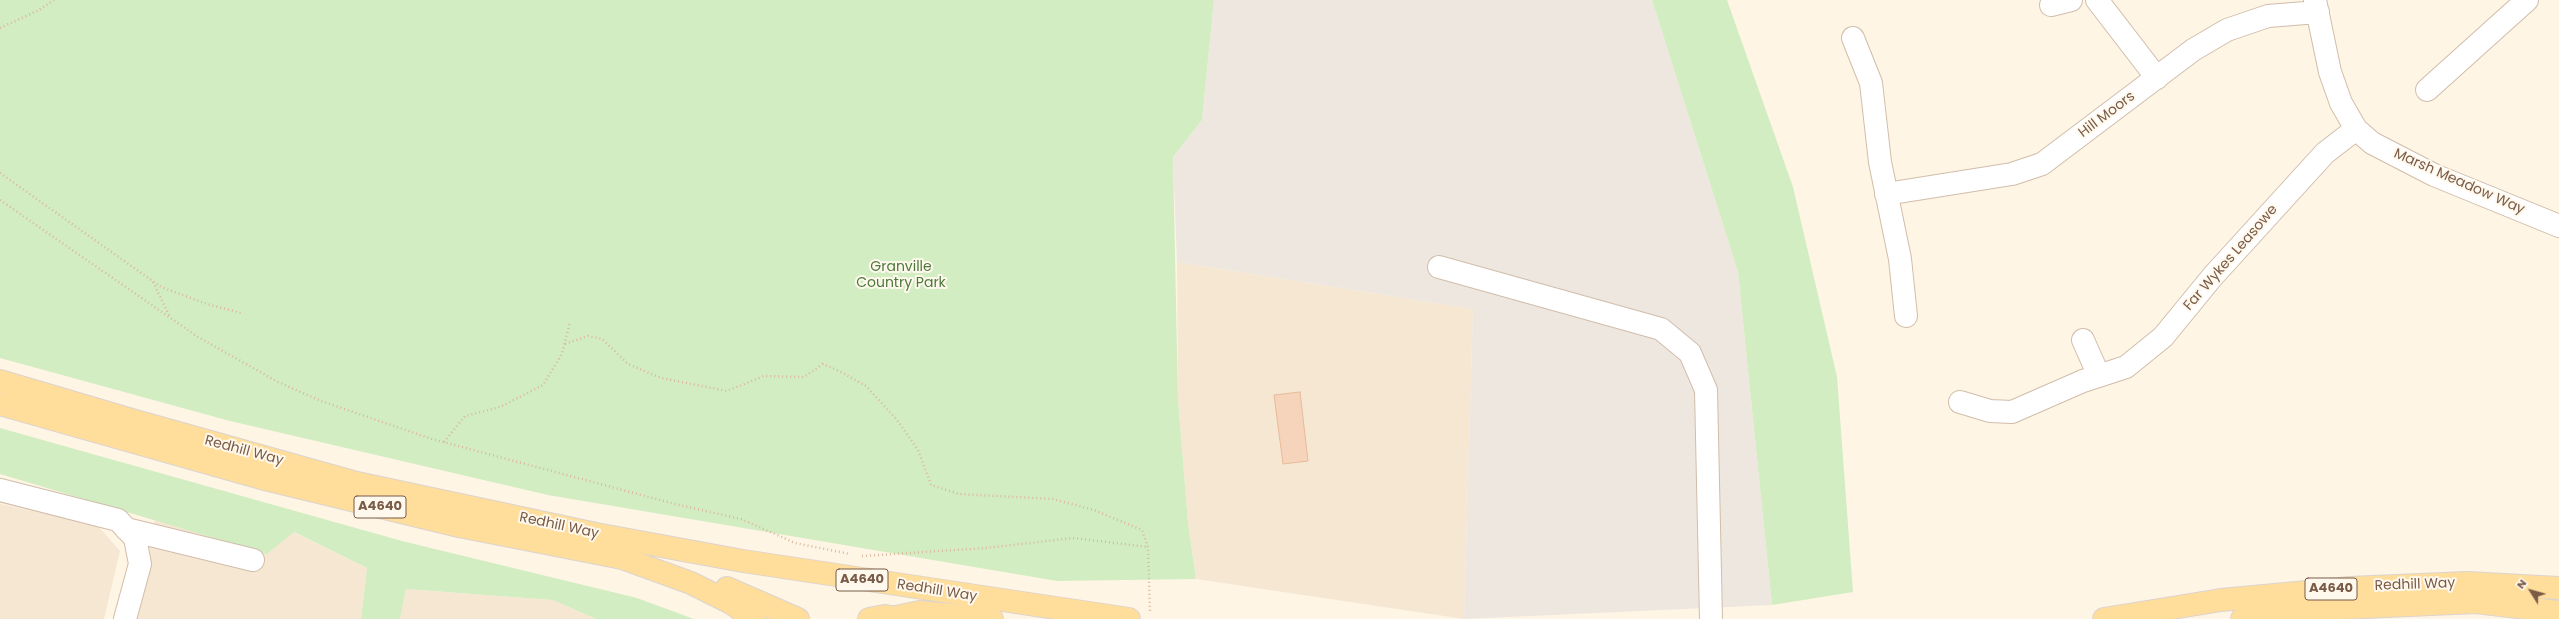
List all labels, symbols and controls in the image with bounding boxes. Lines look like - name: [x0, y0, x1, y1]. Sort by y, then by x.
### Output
- street label: Hill Moors: [2075, 88, 2139, 142]
- street label: Marsh Meadow Way: [2391, 146, 2527, 218]
- street label: Far Wykes Leasowe: [2181, 202, 2281, 314]
- park label: Granville Country Park: [856, 259, 946, 292]
- street label: Redhill Way: [203, 432, 285, 470]
- road number: A4640: [354, 496, 406, 518]
- street label: Redhill Way: [518, 509, 600, 543]
- road number: A4640: [836, 569, 888, 591]
- north arrow: [2511, 571, 2551, 611]
- street label: Redhill Way: [2374, 575, 2456, 595]
- street label: Redhill Way: [896, 576, 978, 606]
- text: N: [2513, 576, 2530, 592]
- road number: A4640: [2305, 578, 2357, 600]

